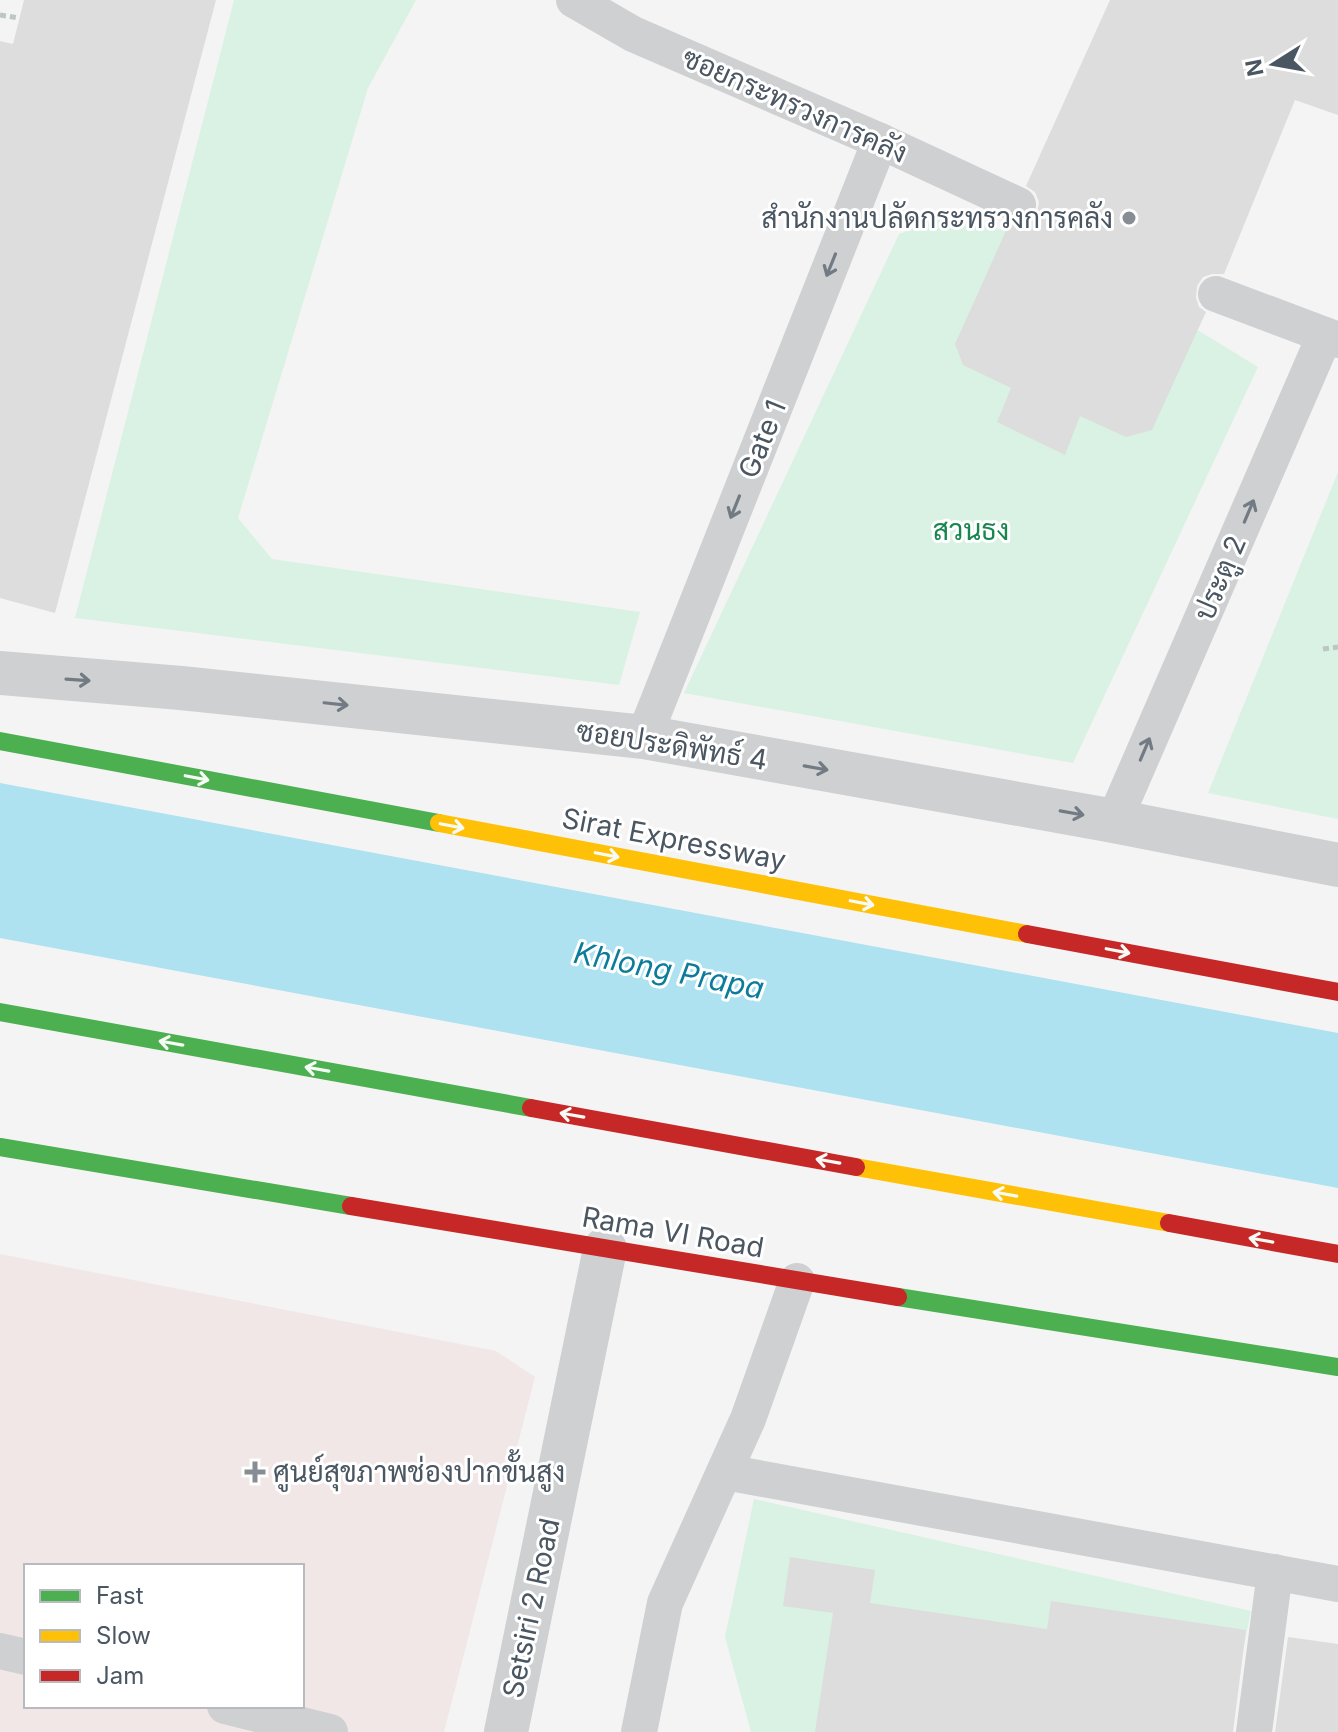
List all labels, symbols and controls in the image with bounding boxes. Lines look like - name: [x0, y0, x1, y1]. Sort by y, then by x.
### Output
- north arrow: [1234, 24, 1314, 104]
- street label: ซอยกระทรวงการคลัง: [677, 39, 913, 170]
- text: N: [1240, 57, 1269, 79]
- place label: สำนักงานปลัดกระทรวงการคลัง: [761, 200, 1113, 235]
- marker: สำนักงานปลัดกระทรวงการคลัง: [1120, 209, 1138, 227]
- one-way arrow: [823, 252, 837, 277]
- street label: Gate 1: [731, 395, 793, 483]
- one-way arrow: [727, 494, 742, 519]
- one-way arrow: [1242, 499, 1257, 523]
- park label: สวนธง: [933, 513, 1009, 547]
- street label: ประตู 2: [1187, 530, 1256, 627]
- one-way arrow: [64, 673, 91, 688]
- one-way arrow: [323, 697, 349, 712]
- street label: ซอยประดิพัทธ์ 4: [574, 711, 770, 777]
- one-way arrow: [1139, 737, 1154, 762]
- one-way arrow: [803, 761, 828, 776]
- one-way arrow: [183, 772, 209, 787]
- street label: Sirat Expressway: [559, 801, 789, 877]
- one-way arrow: [1059, 807, 1084, 822]
- one-way arrow: [439, 819, 465, 834]
- one-way arrow: [594, 848, 619, 863]
- one-way arrow: [849, 896, 874, 911]
- water label: Khlong Prapa: [571, 934, 767, 1006]
- one-way arrow: [1104, 944, 1130, 959]
- one-way arrow: [159, 1034, 184, 1049]
- one-way arrow: [304, 1060, 330, 1075]
- one-way arrow: [560, 1107, 586, 1122]
- one-way arrow: [816, 1153, 841, 1168]
- one-way arrow: [993, 1185, 1019, 1200]
- street label: Rama VI Road: [579, 1199, 767, 1265]
- one-way arrow: [1249, 1232, 1274, 1247]
- place label: ศูนย์สุขภาพช่องปากขั้นสูง: [273, 1449, 565, 1492]
- marker: ศูนย์สุขภาพช่องปากขั้นสูง: [244, 1461, 266, 1483]
- street label: Setsiri 2 Road: [495, 1515, 567, 1701]
- legend: [24, 1564, 304, 1708]
- text: Fast: [96, 1581, 144, 1610]
- text: Slow: [96, 1621, 151, 1650]
- text: Jam: [96, 1661, 144, 1690]

